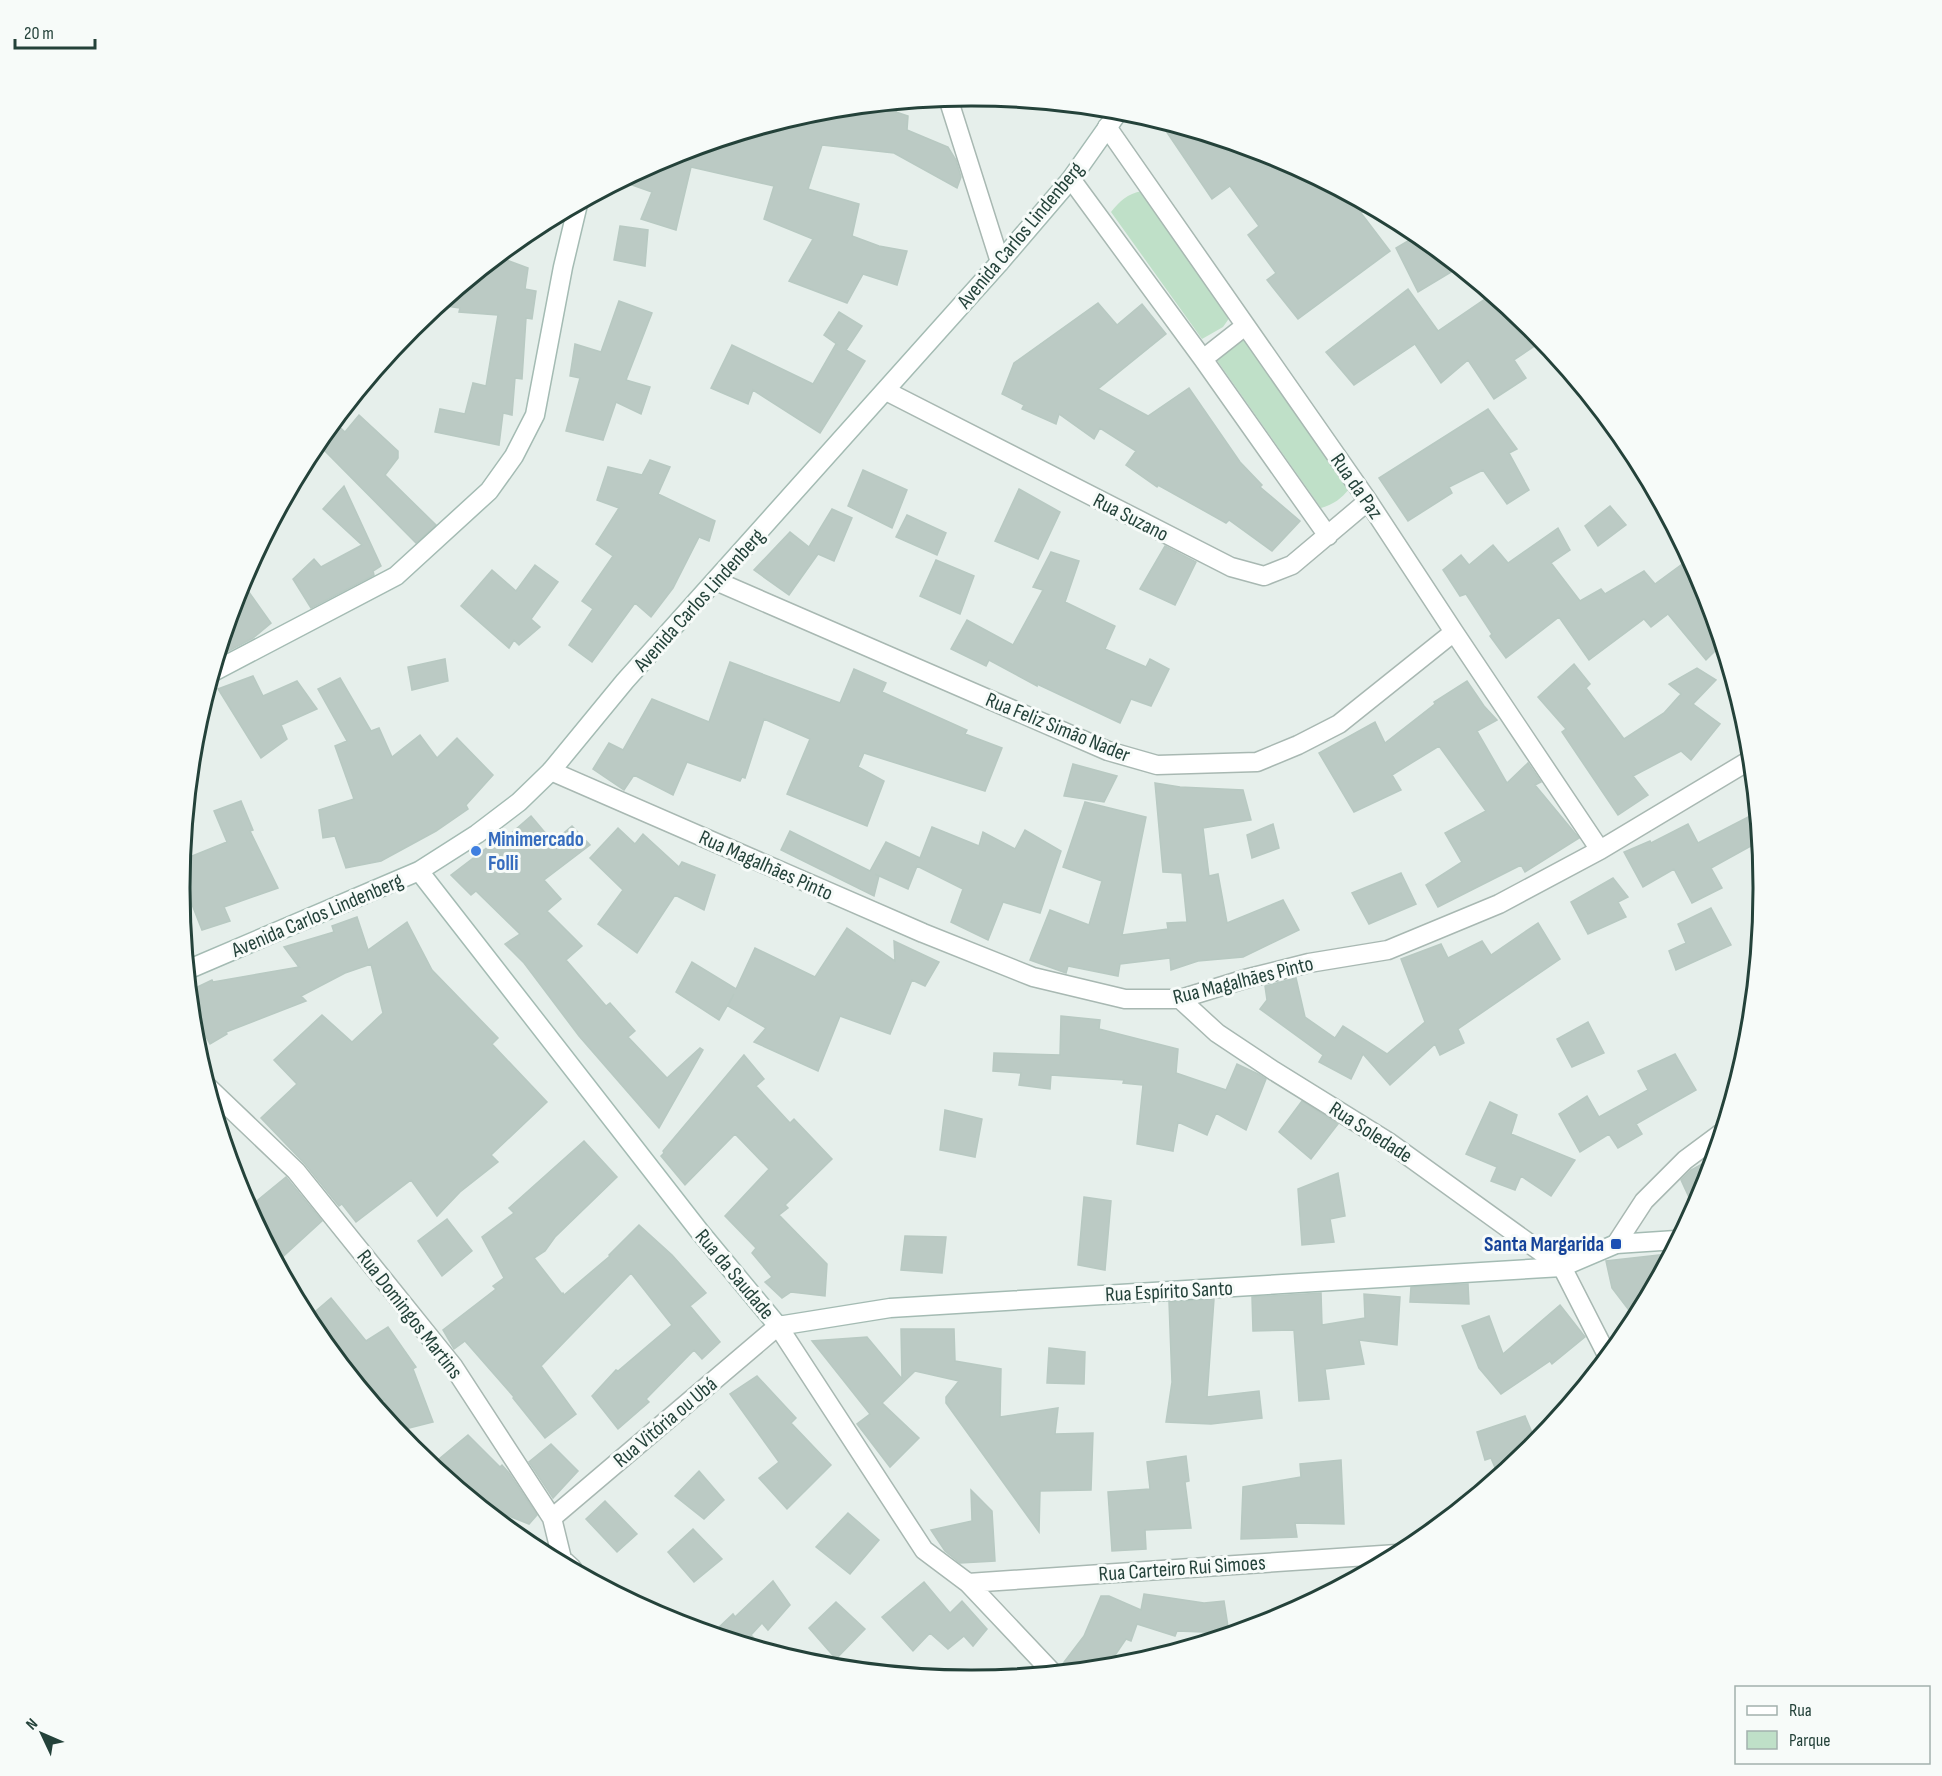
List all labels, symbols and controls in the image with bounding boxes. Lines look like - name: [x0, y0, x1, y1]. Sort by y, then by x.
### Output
- scale bar: [15, 12, 94, 50]
- text: 20 m: [24, 23, 54, 44]
- street label: Avenida Carlos Lindenberg: [951, 157, 1089, 314]
- street label: Rua da Paz: [1325, 449, 1388, 524]
- street label: Rua Suzano: [1089, 488, 1173, 547]
- street label: Avenida Carlos Lindenberg: [628, 524, 770, 678]
- street label: Rua Feliz Simão Nader: [982, 687, 1134, 768]
- street label: Rua Magalhães Pinto: [695, 825, 837, 906]
- place label: Minimercado Folli: [488, 827, 584, 876]
- marker: Minimercado Folli: [469, 844, 483, 858]
- street label: Avenida Carlos Lindenberg: [227, 868, 407, 963]
- street label: Rua Magalhães Pinto: [1170, 951, 1316, 1010]
- street label: Rua Soledade: [1325, 1096, 1417, 1169]
- street label: Rua da Saudade: [690, 1224, 780, 1324]
- place label: Santa Margarida: [1484, 1232, 1604, 1257]
- marker: Santa Margarida: [1609, 1237, 1623, 1251]
- street label: Rua Domingos Martins: [351, 1245, 468, 1384]
- street label: Rua Espírito Santo: [1104, 1276, 1234, 1307]
- street label: Rua Vitória ou Ubá: [608, 1372, 722, 1473]
- street label: Rua Carteiro Rui Simoes: [1098, 1550, 1266, 1587]
- legend: [1735, 1686, 1930, 1764]
- text: Rua: [1789, 1700, 1812, 1721]
- north arrow: [12, 1704, 72, 1764]
- text: N: [22, 1715, 42, 1734]
- text: Parque: [1789, 1730, 1830, 1751]

